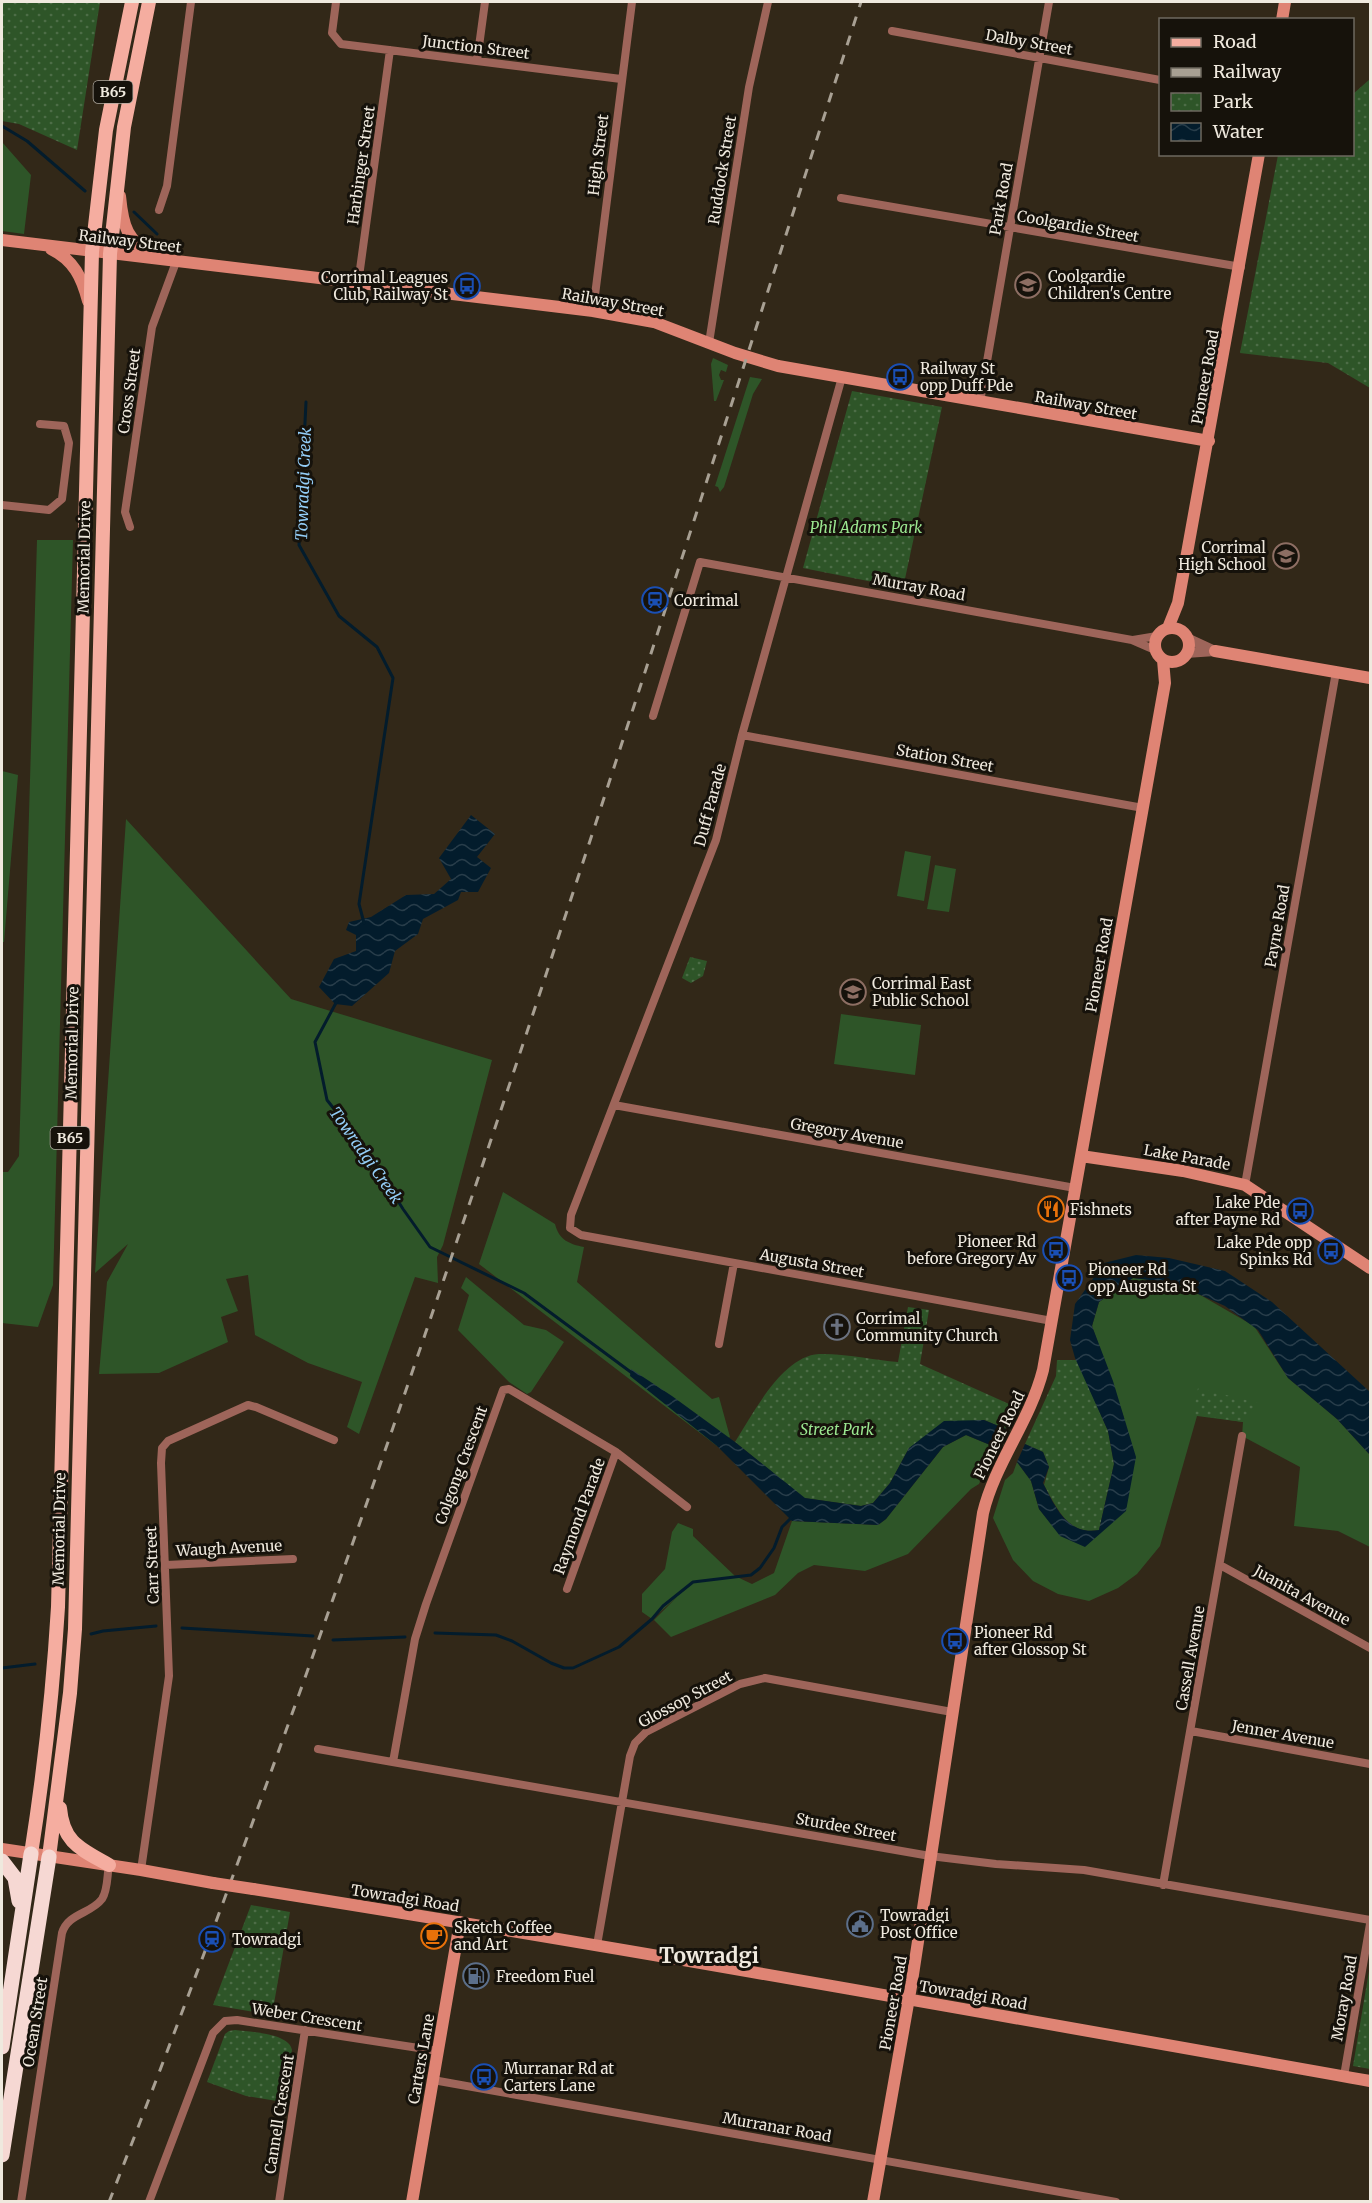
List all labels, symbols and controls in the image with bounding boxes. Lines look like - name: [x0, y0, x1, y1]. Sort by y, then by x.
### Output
- legend: [1159, 18, 1354, 156]
- street label: Dalby Street: [984, 25, 1074, 59]
- text: Road: [1213, 30, 1257, 53]
- street label: Junction Street: [420, 31, 531, 63]
- text: Railway: [1213, 60, 1282, 83]
- road number: B65: [94, 81, 132, 103]
- text: Park: [1213, 90, 1254, 113]
- street label: Harbinger Street: [343, 104, 379, 226]
- street label: High Street: [584, 113, 612, 197]
- street label: Ruddock Street: [704, 114, 740, 226]
- text: Water: [1212, 120, 1264, 143]
- street label: Park Road: [985, 161, 1017, 237]
- street label: Coolgardie Street: [1016, 206, 1141, 246]
- street label: Railway Street: [77, 225, 183, 257]
- place label: Coolgardie Children's Centre: [1048, 267, 1171, 303]
- place label: Corrimal Leagues Club, Railway St: [321, 268, 448, 304]
- school or university icon: Coolgardie Children's Centre: [1013, 270, 1043, 300]
- bus stop icon: Corrimal Leagues Club, Railway St: [452, 271, 482, 301]
- street label: Railway Street: [560, 284, 666, 320]
- street label: Pioneer Road: [1187, 328, 1223, 426]
- street label: Cross Street: [114, 347, 144, 435]
- place label: Railway St opp Duff Pde: [920, 359, 1013, 395]
- bus stop icon: Railway St opp Duff Pde: [885, 362, 915, 392]
- street label: Railway Street: [1033, 387, 1139, 423]
- water label: Towradgi Creek: [291, 427, 315, 541]
- street label: Memorial Drive: [74, 500, 94, 614]
- park label: Phil Adams Park: [810, 518, 923, 537]
- place label: Corrimal High School: [1178, 538, 1266, 574]
- school or university icon: Corrimal High School: [1271, 541, 1301, 571]
- street label: Murray Road: [871, 570, 967, 604]
- station icon: Corrimal: [640, 585, 670, 615]
- place label: Corrimal: [674, 591, 739, 610]
- street label: Station Street: [895, 740, 995, 776]
- street label: Duff Parade: [690, 761, 730, 849]
- street label: Payne Road: [1260, 883, 1294, 969]
- street label: Pioneer Road: [1081, 916, 1117, 1014]
- place label: Corrimal East Public School: [872, 974, 971, 1010]
- school or university icon: Corrimal East Public School: [838, 977, 868, 1007]
- street label: Memorial Drive: [62, 986, 82, 1100]
- water label: Towradgi Creek: [325, 1103, 407, 1207]
- street label: Gregory Avenue: [789, 1114, 905, 1152]
- road number: B65: [50, 1127, 90, 1149]
- street label: Lake Parade: [1142, 1140, 1232, 1174]
- place label: Lake Pde after Payne Rd: [1176, 1193, 1280, 1229]
- restaurant icon: Fishnets: [1036, 1194, 1066, 1224]
- bus stop icon: Lake Pde after Payne Rd: [1285, 1196, 1315, 1226]
- place label: Fishnets: [1070, 1200, 1132, 1219]
- place label: Pioneer Rd before Gregory Av: [906, 1232, 1036, 1268]
- place label: Lake Pde opp Spinks Rd: [1217, 1233, 1312, 1269]
- bus stop icon: Pioneer Rd before Gregory Av: [1041, 1235, 1071, 1265]
- bus stop icon: Lake Pde opp Spinks Rd: [1316, 1236, 1346, 1266]
- street label: Augusta Street: [757, 1244, 866, 1282]
- place label: Pioneer Rd opp Augusta St: [1088, 1260, 1196, 1296]
- bus stop icon: Pioneer Rd opp Augusta St: [1054, 1263, 1084, 1293]
- place label: Corrimal Community Church: [856, 1309, 998, 1345]
- church icon: Corrimal Community Church: [822, 1312, 852, 1342]
- street label: Pioneer Road: [969, 1388, 1029, 1482]
- street label: Colgong Crescent: [431, 1403, 491, 1527]
- park label: Street Park: [800, 1420, 875, 1439]
- street label: Raymond Parade: [549, 1455, 609, 1577]
- street label: Memorial Drive: [49, 1472, 69, 1586]
- street label: Carr Street: [141, 1526, 163, 1604]
- street label: Waugh Avenue: [174, 1536, 283, 1560]
- street label: Juanita Avenue: [1250, 1560, 1354, 1629]
- street label: Cassell Avenue: [1171, 1604, 1209, 1712]
- place label: Pioneer Rd after Glossop St: [974, 1623, 1087, 1659]
- bus stop icon: Pioneer Rd after Glossop St: [940, 1626, 970, 1656]
- street label: Glossop Street: [635, 1666, 735, 1732]
- street label: Jenner Avenue: [1229, 1715, 1336, 1752]
- street label: Sturdee Street: [794, 1809, 898, 1845]
- street label: Towradgi Road: [350, 1880, 460, 1916]
- place label: Towradgi Post Office: [880, 1906, 958, 1942]
- public building icon: Towradgi Post Office: [845, 1909, 875, 1939]
- place label: Sketch Coffee and Art: [454, 1918, 552, 1954]
- cafe icon: Sketch Coffee and Art: [419, 1921, 449, 1951]
- station icon: Towradgi: [197, 1924, 227, 1954]
- place label: Towradgi: [232, 1930, 301, 1949]
- district label: Towradgi: [659, 1942, 759, 1969]
- street label: Pioneer Road: [875, 1954, 911, 2052]
- street label: Moray Road: [1327, 1954, 1361, 2042]
- fuel station icon: Freedom Fuel: [461, 1961, 491, 1991]
- place label: Freedom Fuel: [496, 1967, 595, 1986]
- street label: Ocean Street: [19, 1975, 52, 2068]
- street label: Towradgi Road: [918, 1976, 1028, 2014]
- street label: Weber Crescent: [249, 1999, 364, 2035]
- street label: Carters Lane: [404, 2012, 438, 2106]
- street label: Cannell Crescent: [260, 2053, 298, 2175]
- place label: Murranar Rd at Carters Lane: [504, 2059, 614, 2095]
- bus stop icon: Murranar Rd at Carters Lane: [469, 2062, 499, 2092]
- street label: Murranar Road: [721, 2108, 833, 2146]

